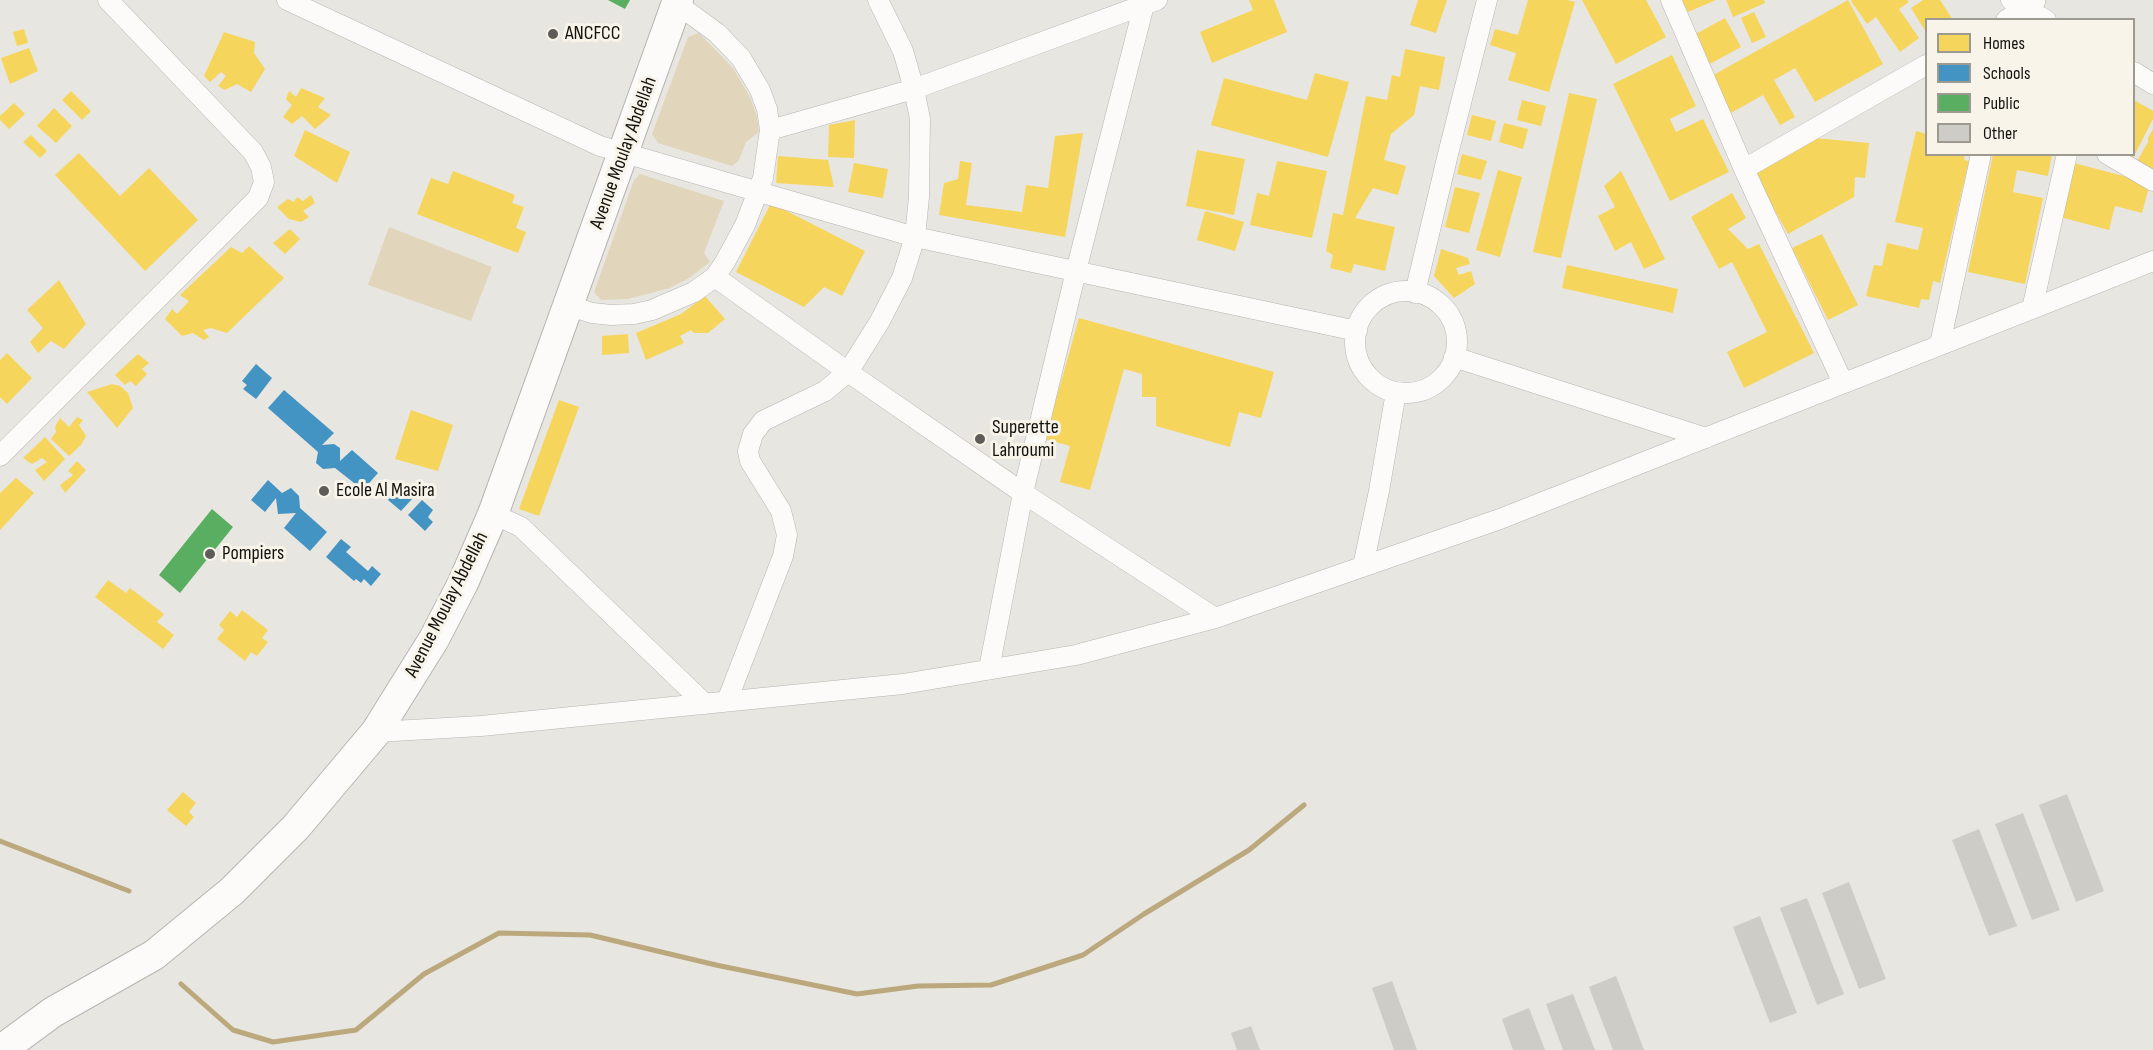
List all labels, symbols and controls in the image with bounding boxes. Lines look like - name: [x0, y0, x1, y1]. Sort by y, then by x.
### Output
- legend: [1925, 18, 2135, 156]
- place label: ANCFCC: [565, 22, 620, 46]
- marker: ANCFCC: [546, 27, 560, 41]
- text: Homes: [1983, 33, 2025, 54]
- text: Schools: [1983, 63, 2030, 84]
- street label: Avenue Moulay Abdellah: [585, 74, 663, 232]
- text: Public: [1983, 93, 2020, 114]
- text: Other: [1983, 123, 2017, 144]
- place label: Superette Lahroumi: [992, 416, 1059, 463]
- marker: Superette Lahroumi: [973, 432, 987, 446]
- place label: Ecole Al Masira: [336, 479, 435, 503]
- marker: Ecole Al Masira: [317, 484, 331, 498]
- street label: Avenue Moulay Abdellah: [400, 528, 494, 682]
- place label: Pompiers: [222, 542, 284, 566]
- marker: Pompiers: [203, 547, 217, 561]

